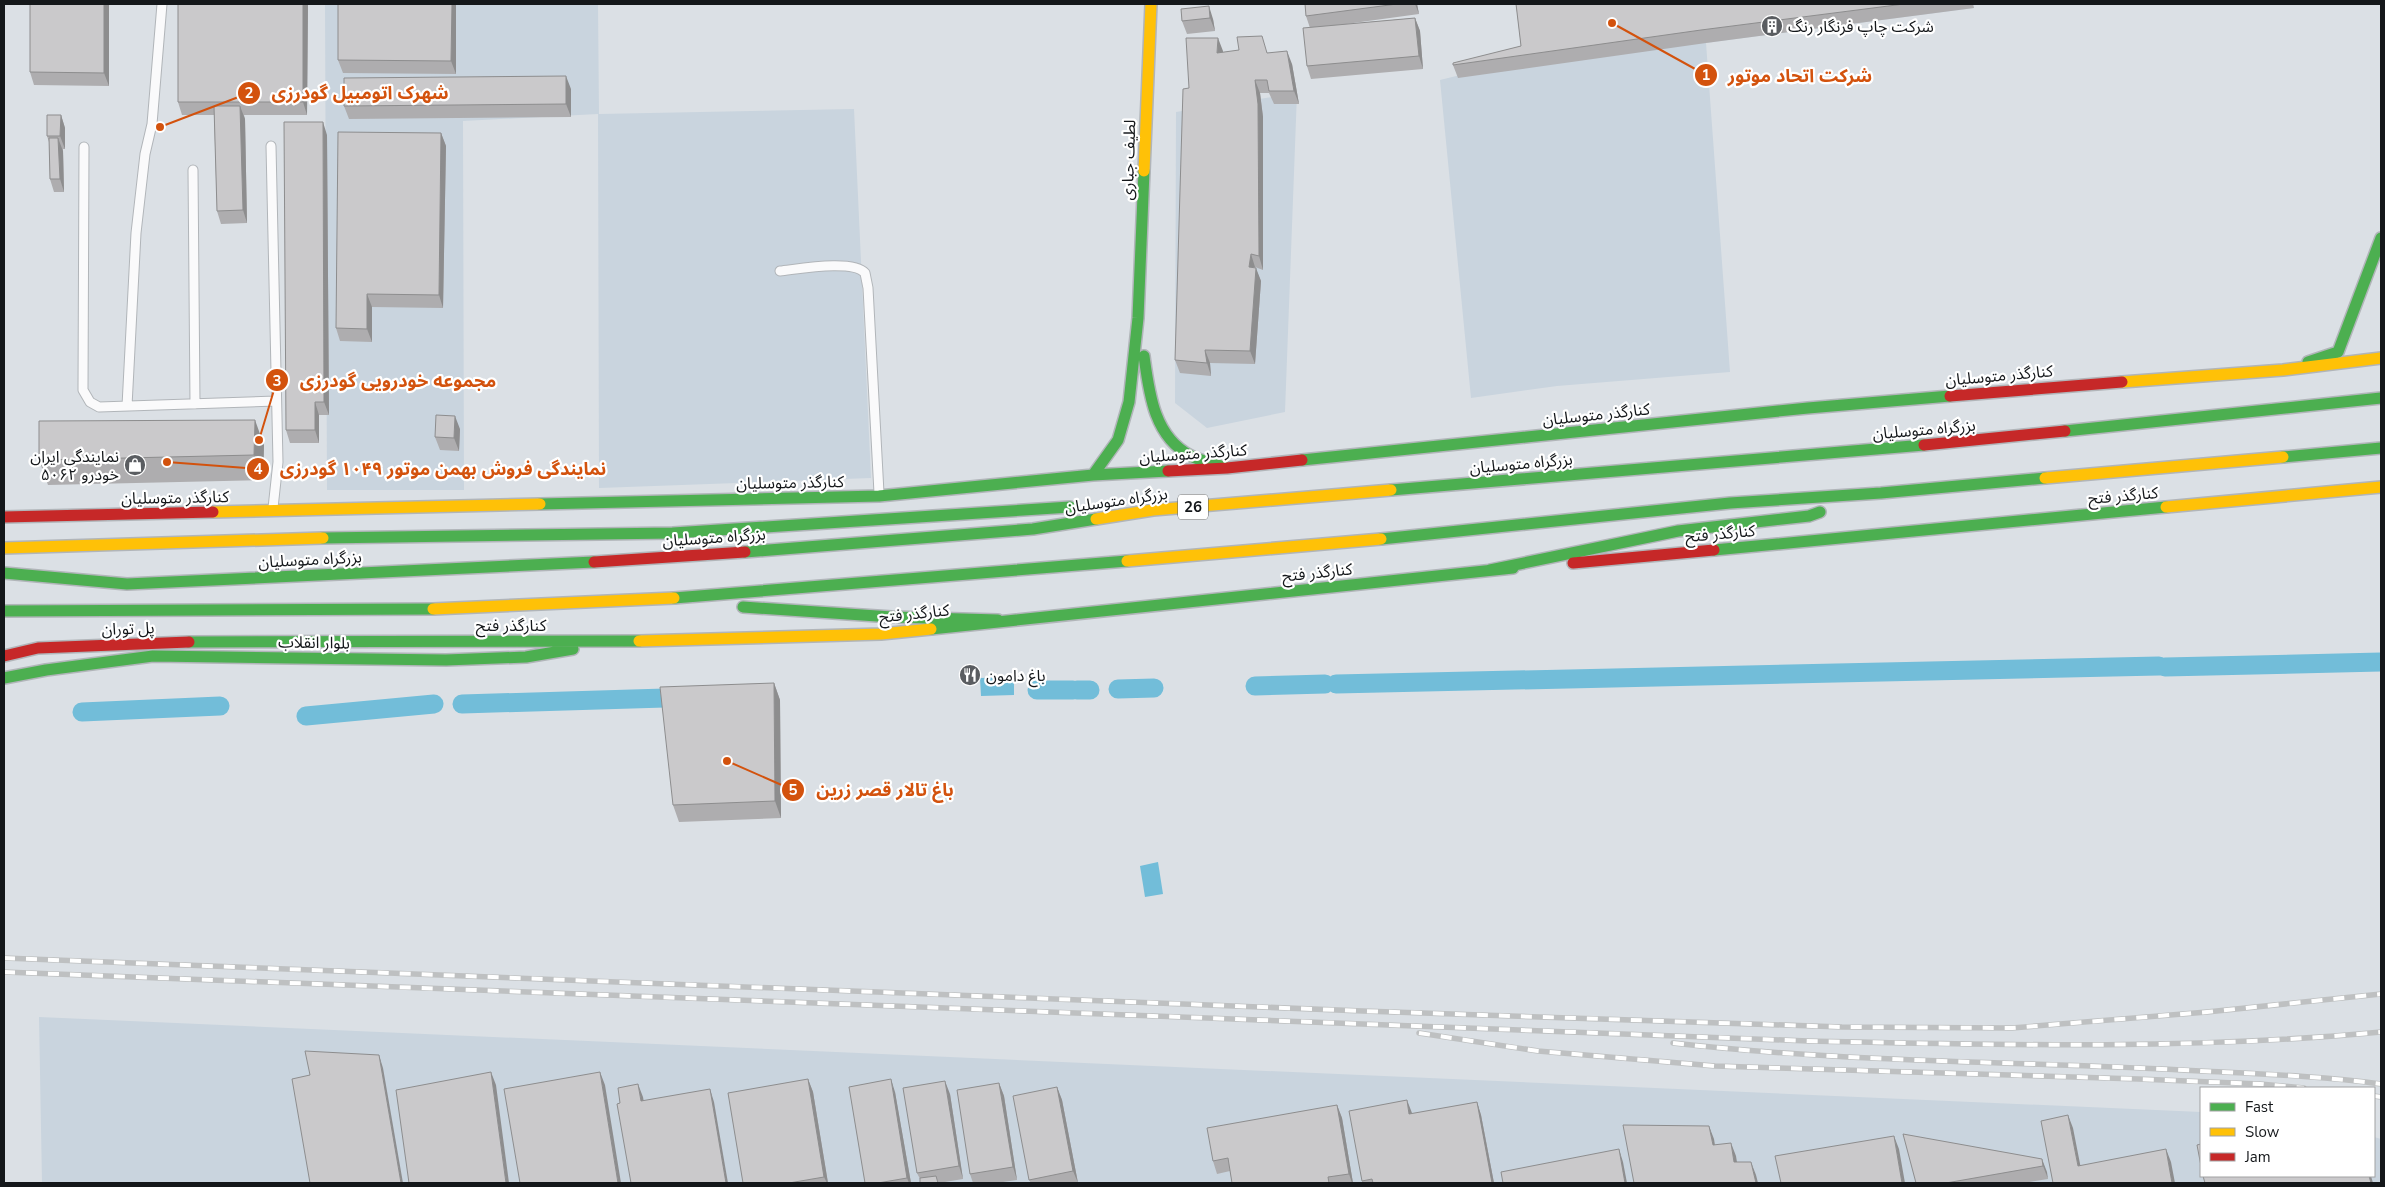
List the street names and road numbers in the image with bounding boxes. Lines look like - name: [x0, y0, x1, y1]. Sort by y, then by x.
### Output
- street label: لطیف جباری: [1117, 119, 1141, 201]
- street label: کنارگذر متوسلیان: [1944, 360, 2054, 392]
- street label: کنارگذر متوسلیان: [1541, 398, 1651, 432]
- street label: بزرگراه متوسلیان: [1871, 415, 1977, 445]
- street label: کنارگذر متوسلیان: [1138, 439, 1248, 469]
- street label: بزرگراه متوسلیان: [1468, 449, 1574, 479]
- street label: کنارگذر متوسلیان: [736, 471, 845, 495]
- street label: کنارگذر فتح: [2087, 482, 2160, 511]
- street label: بزرگراه متوسلیان: [1063, 483, 1169, 519]
- street label: کنارگذر متوسلیان: [121, 486, 230, 510]
- road number: 26: [1178, 494, 1208, 520]
- street label: کنارگذر فتح: [1684, 520, 1757, 549]
- street label: بزرگراه متوسلیان: [662, 523, 767, 553]
- street label: بزرگراه متوسلیان: [258, 546, 362, 574]
- street label: کنارگذر فتح: [1281, 558, 1354, 589]
- street label: کنارگذر فتح: [878, 599, 951, 630]
- street label: کنارگذر فتح: [476, 615, 547, 638]
- street label: پل توران: [101, 617, 155, 641]
- street label: بلوار انقلاب: [278, 631, 350, 655]

